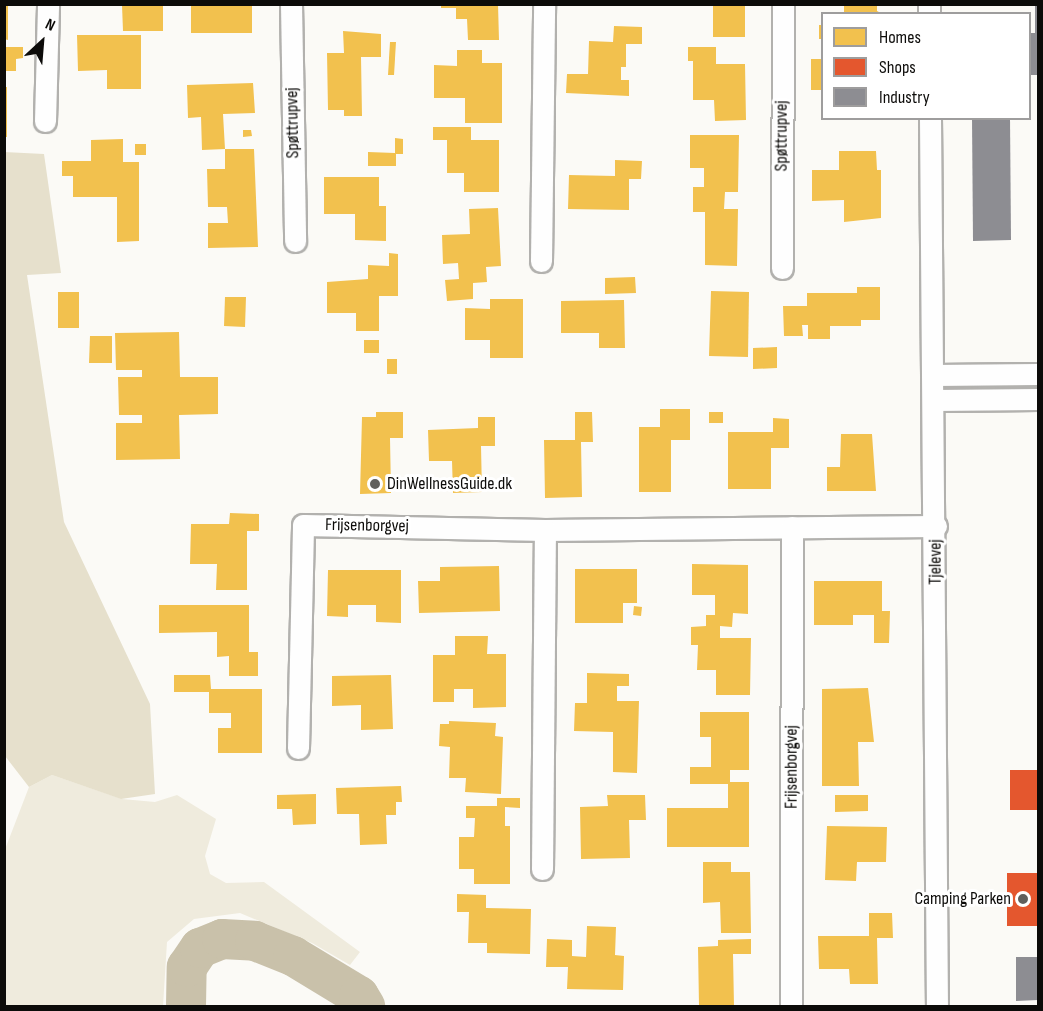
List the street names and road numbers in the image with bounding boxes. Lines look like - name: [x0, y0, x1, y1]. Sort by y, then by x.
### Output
- street label: Spøttrupvej: [282, 87, 304, 159]
- street label: Spøttrupvej: [771, 101, 793, 171]
- street label: Frijsenborgvej: [325, 514, 409, 538]
- street label: Tjelevej: [925, 539, 947, 585]
- street label: Frijsenborgvej: [781, 725, 803, 809]

